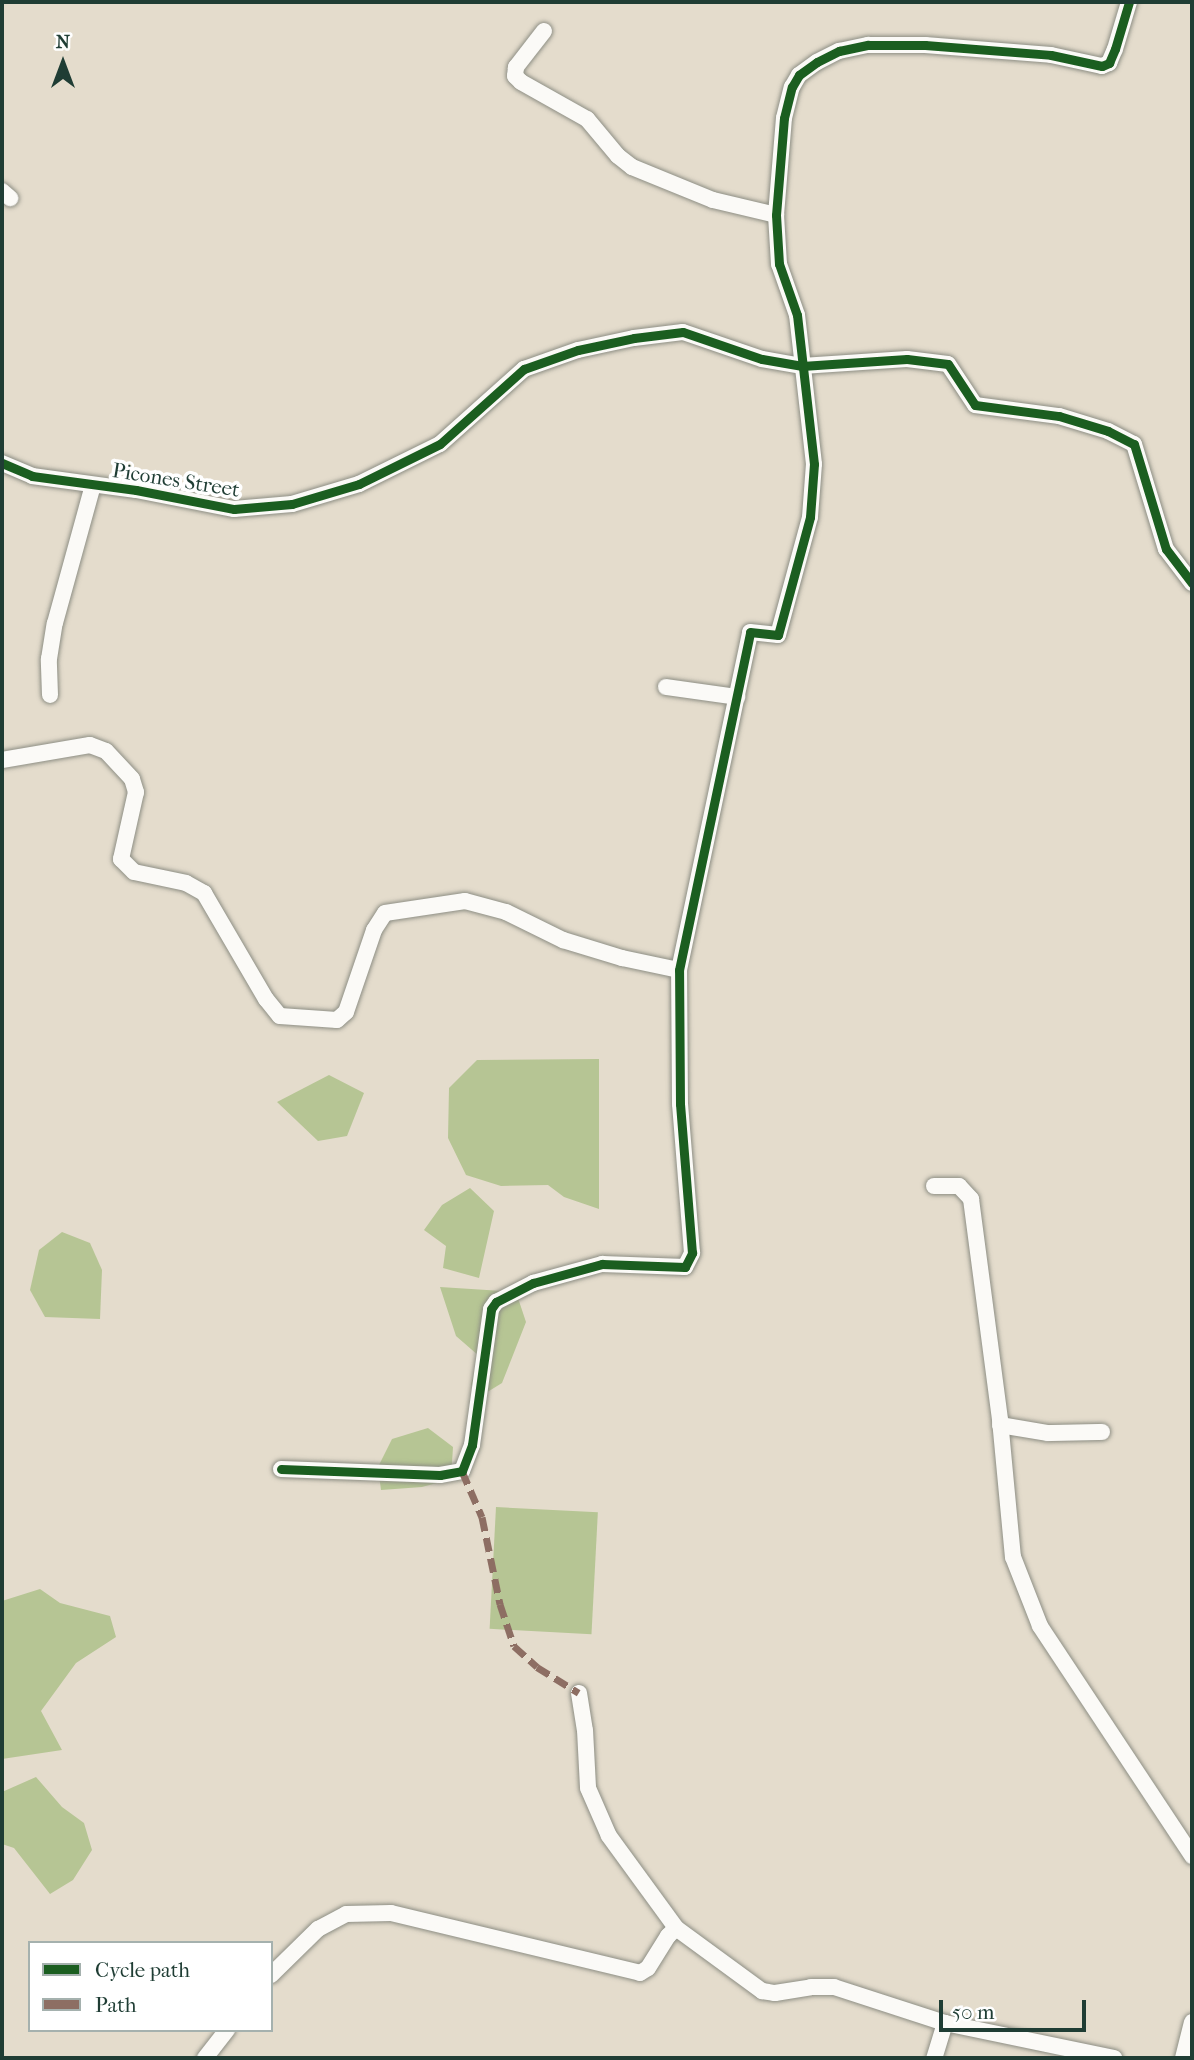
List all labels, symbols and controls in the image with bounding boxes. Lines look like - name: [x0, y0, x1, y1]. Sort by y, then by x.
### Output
- north arrow: [28, 28, 98, 98]
- text: N: [56, 31, 70, 53]
- street label: Picones Street: [110, 457, 242, 503]
- legend: [28, 1941, 273, 2032]
- text: Cycle path: [95, 1958, 190, 1982]
- scale bar: [942, 1986, 1089, 2030]
- text: Path: [95, 1993, 136, 2017]
- text: 50 m: [952, 2000, 995, 2024]

